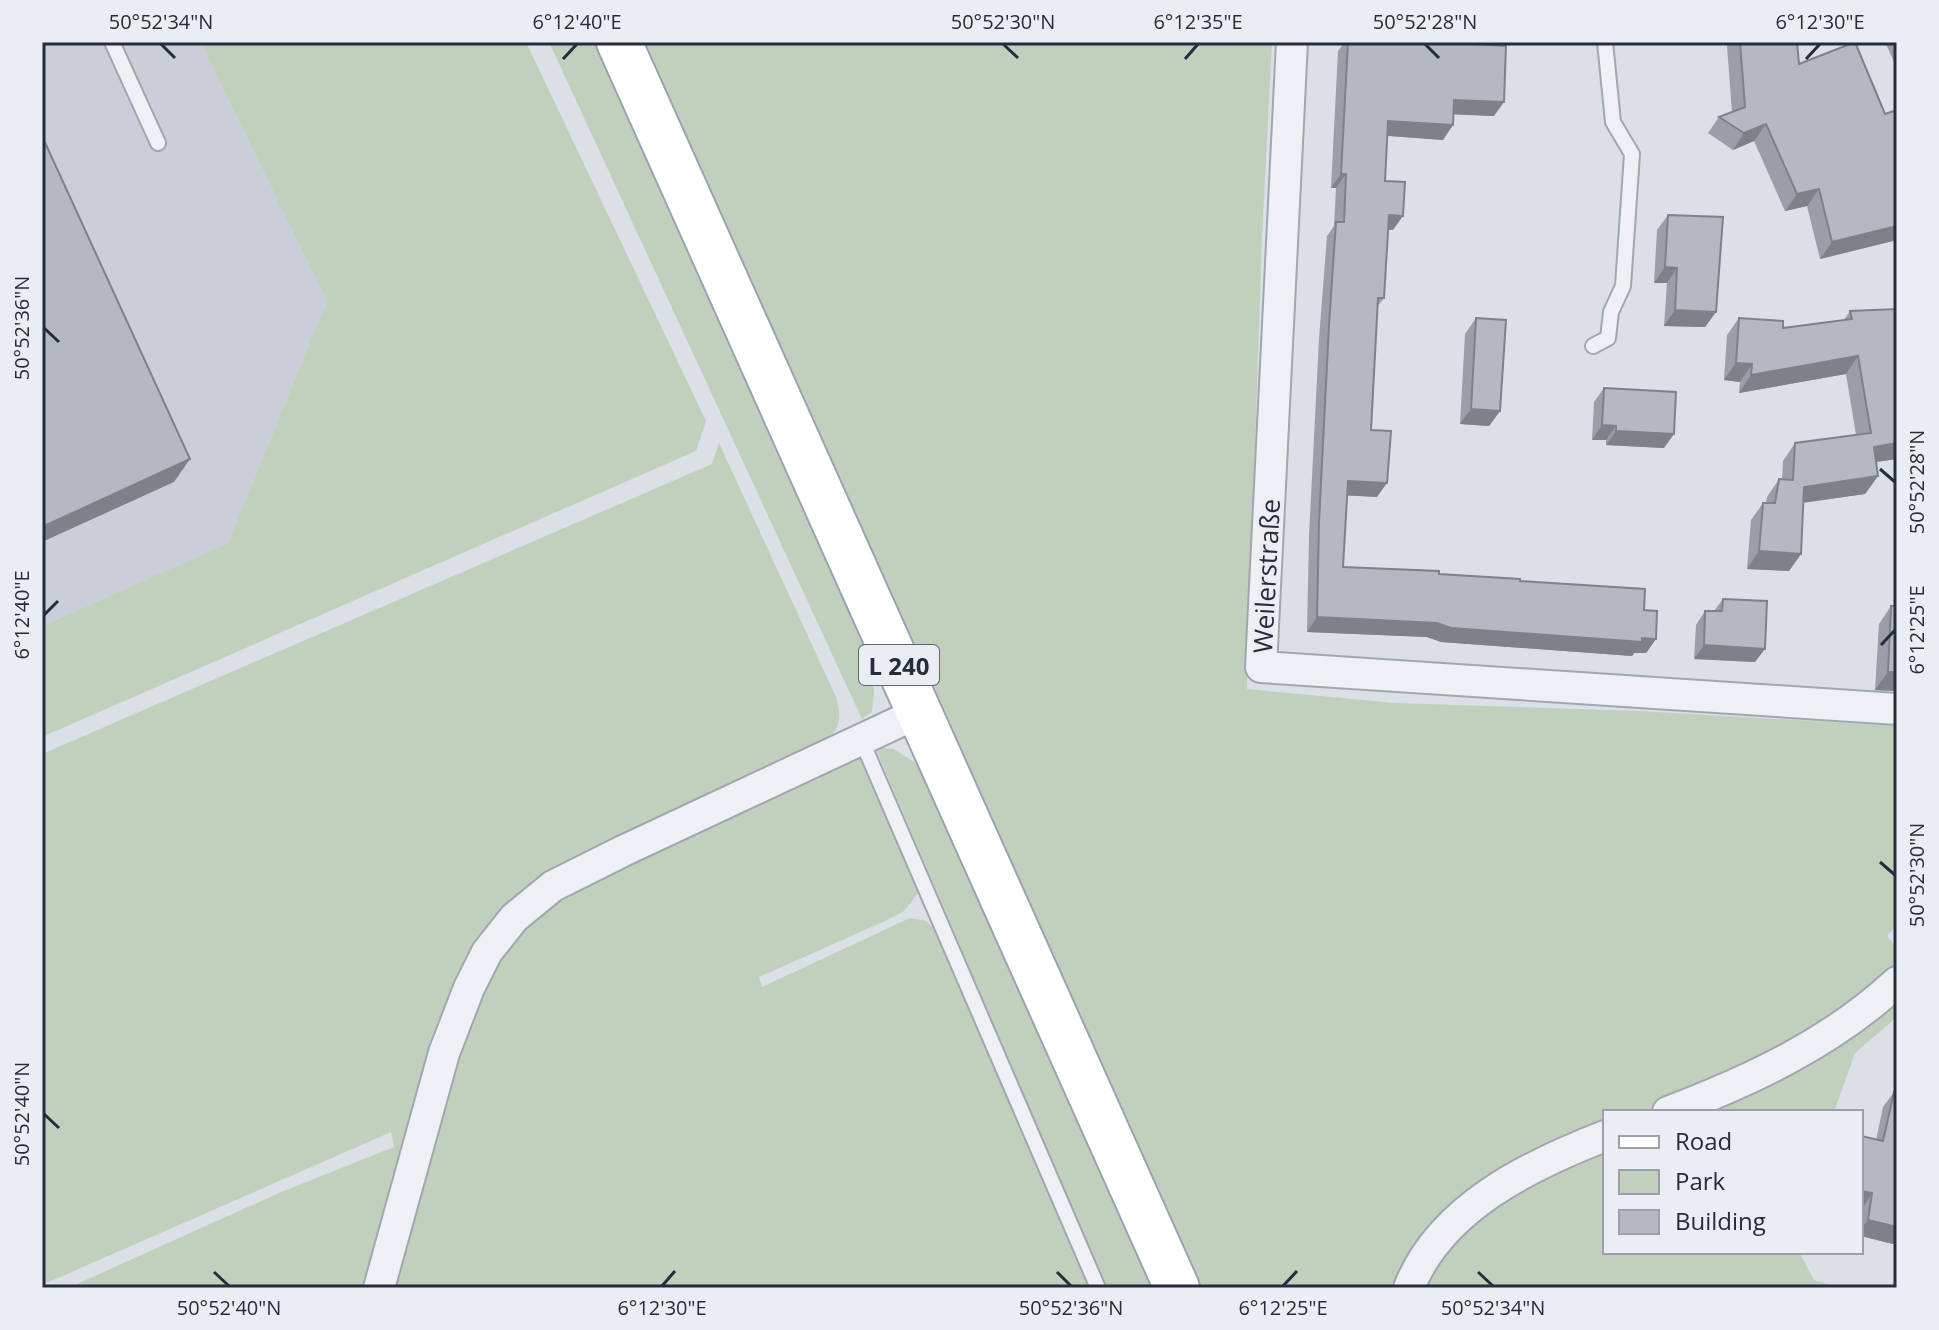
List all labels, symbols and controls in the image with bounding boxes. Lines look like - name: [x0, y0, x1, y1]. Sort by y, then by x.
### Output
- text: 50°52'34"N: [109, 8, 213, 35]
- text: 6°12'40"E: [532, 8, 622, 35]
- text: 50°52'30"N: [951, 8, 1055, 35]
- text: 6°12'35"E: [1153, 8, 1243, 35]
- text: 50°52'28"N: [1373, 8, 1477, 35]
- text: 6°12'30"E: [1775, 8, 1865, 35]
- text: 50°52'36"N: [8, 276, 35, 380]
- text: 50°52'28"N: [1903, 430, 1930, 534]
- street label: Weilerstraße: [1244, 498, 1288, 654]
- text: 6°12'40"E: [8, 570, 35, 660]
- text: 6°12'25"E: [1903, 585, 1930, 675]
- road number: L 240: [859, 645, 939, 685]
- text: 50°52'30"N: [1903, 823, 1930, 927]
- text: 50°52'40"N: [8, 1062, 35, 1166]
- legend: [1603, 1110, 1863, 1254]
- text: Road: [1675, 1124, 1732, 1157]
- text: Park: [1675, 1164, 1726, 1197]
- text: Building: [1675, 1204, 1766, 1237]
- text: 50°52'40"N: [177, 1294, 281, 1321]
- text: 6°12'30"E: [617, 1294, 707, 1321]
- text: 50°52'36"N: [1019, 1294, 1123, 1321]
- text: 6°12'25"E: [1238, 1294, 1328, 1321]
- text: 50°52'34"N: [1441, 1294, 1545, 1321]

